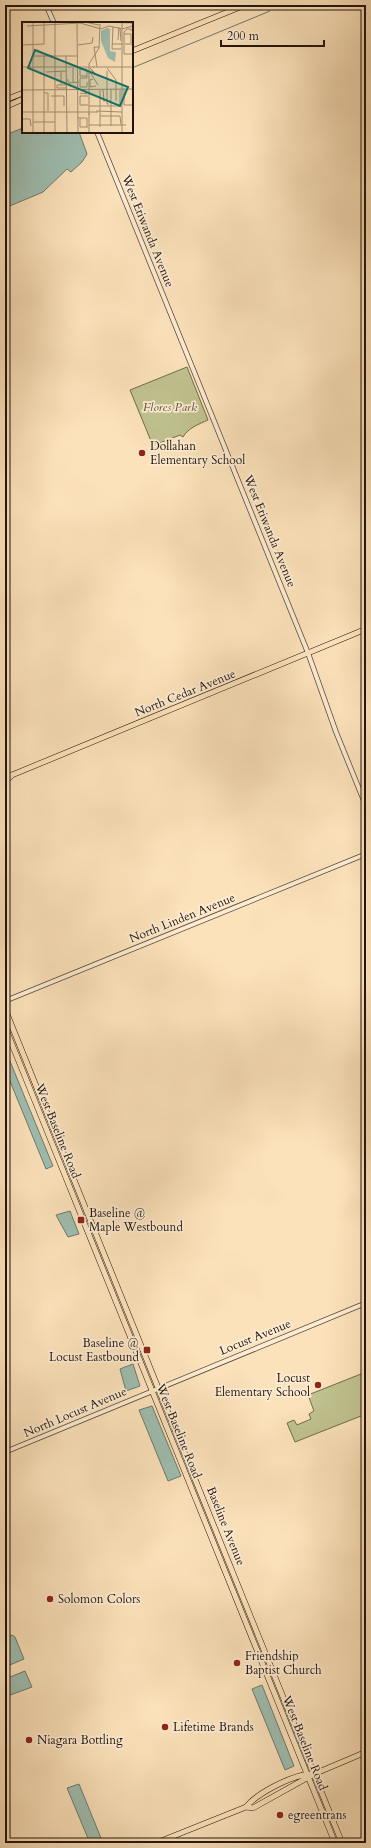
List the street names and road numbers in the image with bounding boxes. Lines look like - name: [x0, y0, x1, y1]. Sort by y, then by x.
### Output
- street label: West Etiwanda Avenue: [118, 172, 178, 289]
- street label: West Etiwanda Avenue: [240, 472, 300, 589]
- street label: North Cedar Avenue: [132, 665, 238, 721]
- street label: North Linden Avenue: [127, 889, 237, 947]
- street label: West Baseline Road: [31, 1080, 85, 1181]
- street label: Locust Avenue: [217, 1315, 293, 1359]
- street label: West Baseline Road: [152, 1380, 206, 1481]
- street label: North Locust Avenue: [21, 1383, 129, 1441]
- street label: Baseline Avenue: [203, 1484, 249, 1568]
- street label: West Baseline Road: [278, 1692, 332, 1793]

